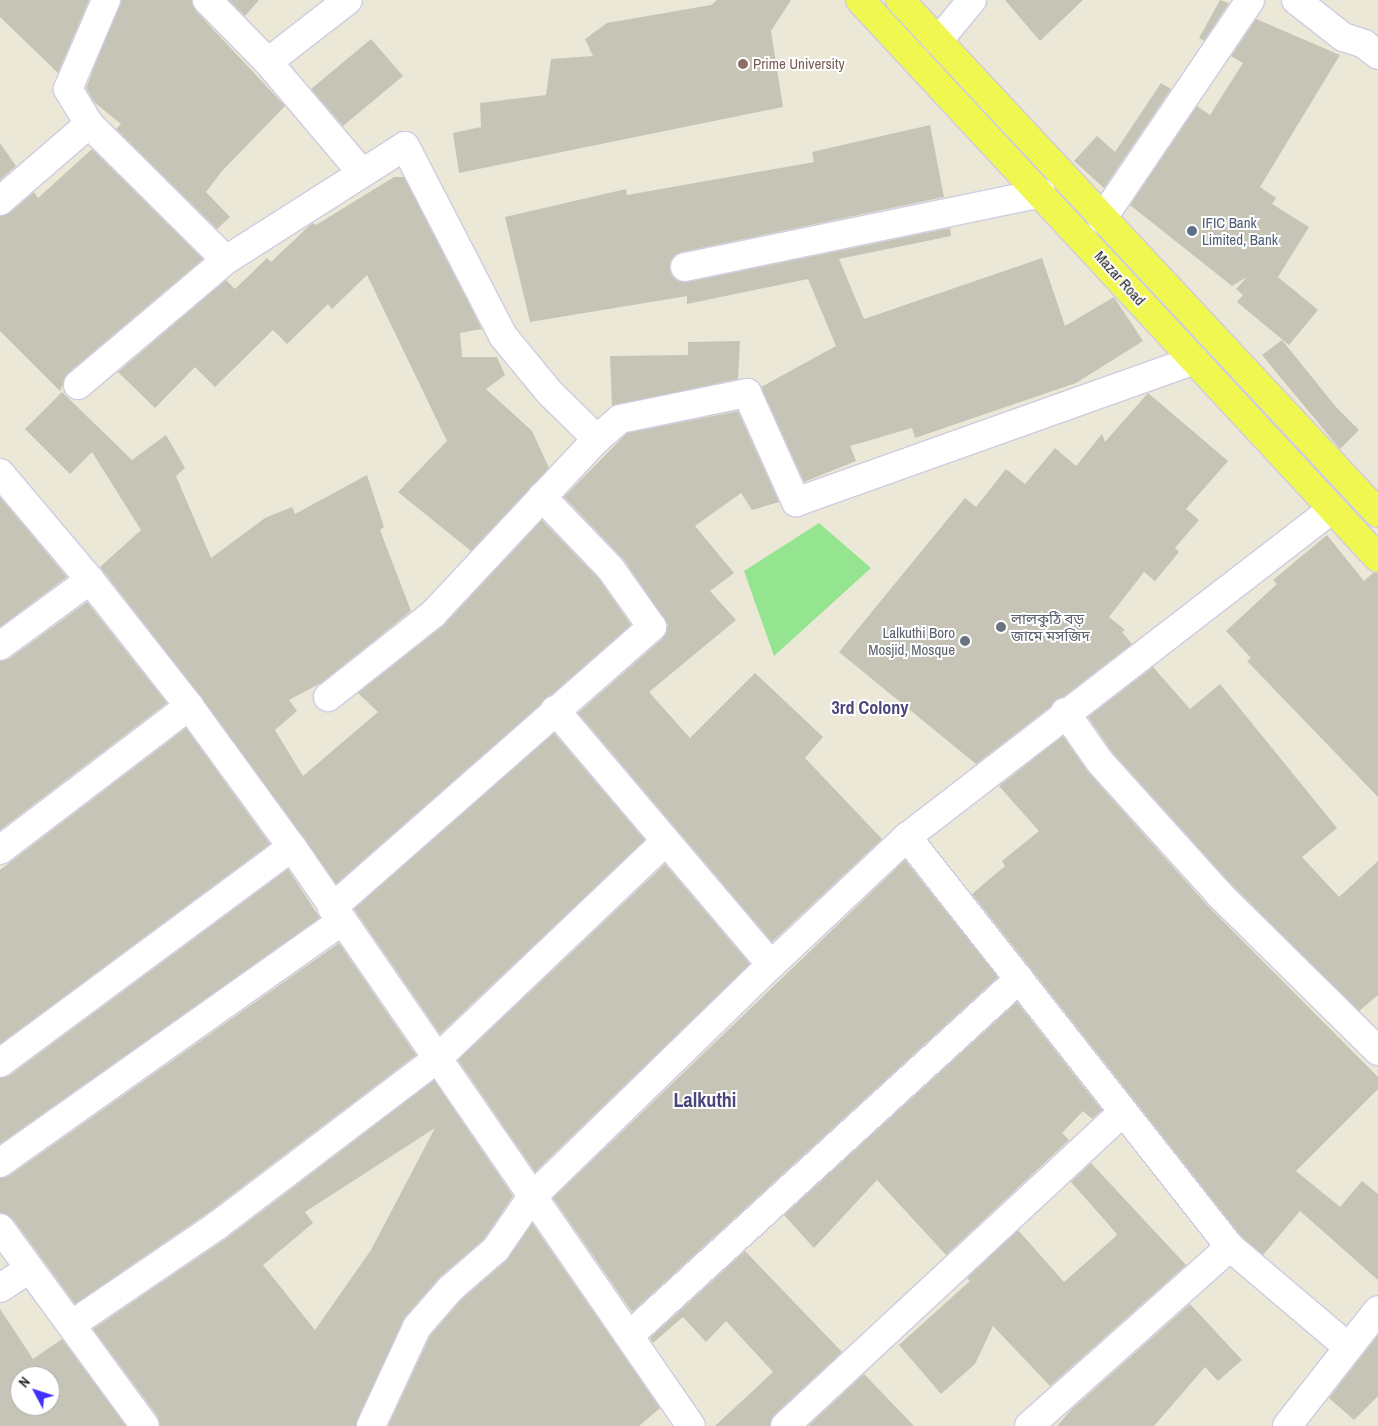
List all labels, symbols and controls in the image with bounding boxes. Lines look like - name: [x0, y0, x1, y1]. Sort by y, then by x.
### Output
- place label: Prime University: [753, 55, 845, 73]
- marker: Prime University: [737, 58, 749, 70]
- place label: IFIC Bank Limited, Bank: [1202, 213, 1278, 248]
- marker: IFIC Bank Limited, Bank: [1186, 225, 1198, 237]
- street label: Mazar Road: [1091, 247, 1149, 309]
- place label: লালকুঠি বড় জামে মসজিদ: [1011, 609, 1090, 644]
- marker: লালকুঠি বড় জামে মসজিদ: [995, 621, 1007, 633]
- place label: Lalkuthi Boro Mosjid, Mosque: [868, 623, 955, 658]
- marker: Lalkuthi Boro Mosjid, Mosque: [959, 635, 971, 647]
- district label: 3rd Colony: [831, 697, 909, 719]
- district label: Lalkuthi: [674, 1087, 736, 1111]
- north arrow: [10, 1366, 60, 1416]
- text: N: [15, 1373, 34, 1391]

